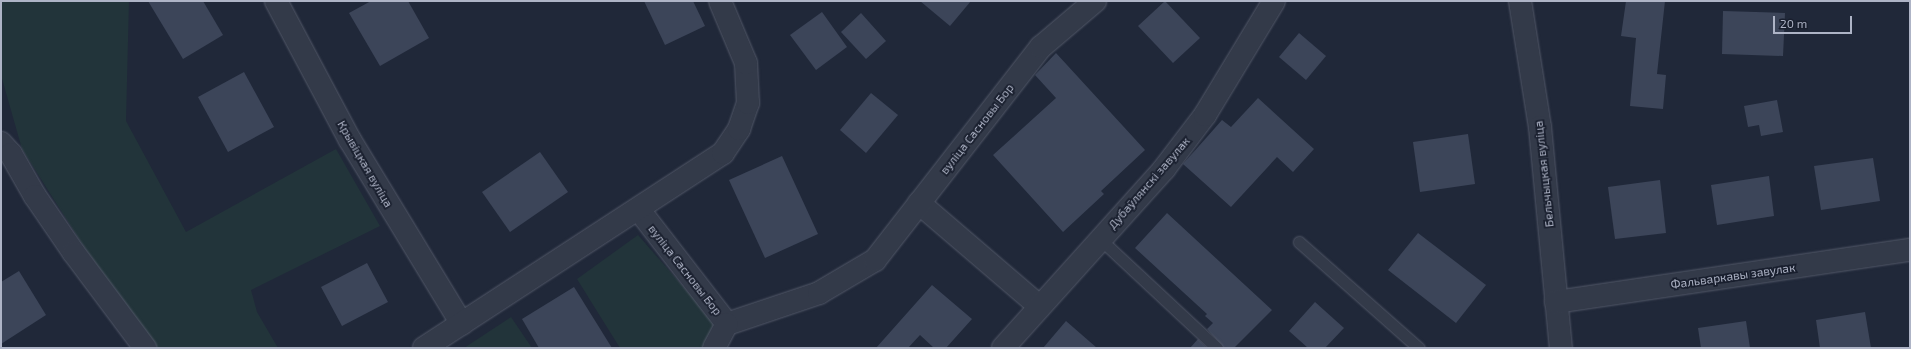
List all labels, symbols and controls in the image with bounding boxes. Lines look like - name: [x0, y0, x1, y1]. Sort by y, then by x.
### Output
- scale bar: [1775, 8, 1854, 34]
- text: 20 m: [1780, 16, 1807, 30]
- street label: вуліца Сасновы Бор: [937, 81, 1017, 177]
- street label: Крывіцкая вуліца: [334, 118, 396, 210]
- street label: Бельчыцкая вуліца: [1531, 120, 1557, 228]
- street label: Дубаўлянскі завулак: [1105, 134, 1193, 232]
- street label: вуліца Сасновы Бор: [645, 222, 725, 318]
- street label: Фальваркавы завулак: [1670, 260, 1796, 292]

